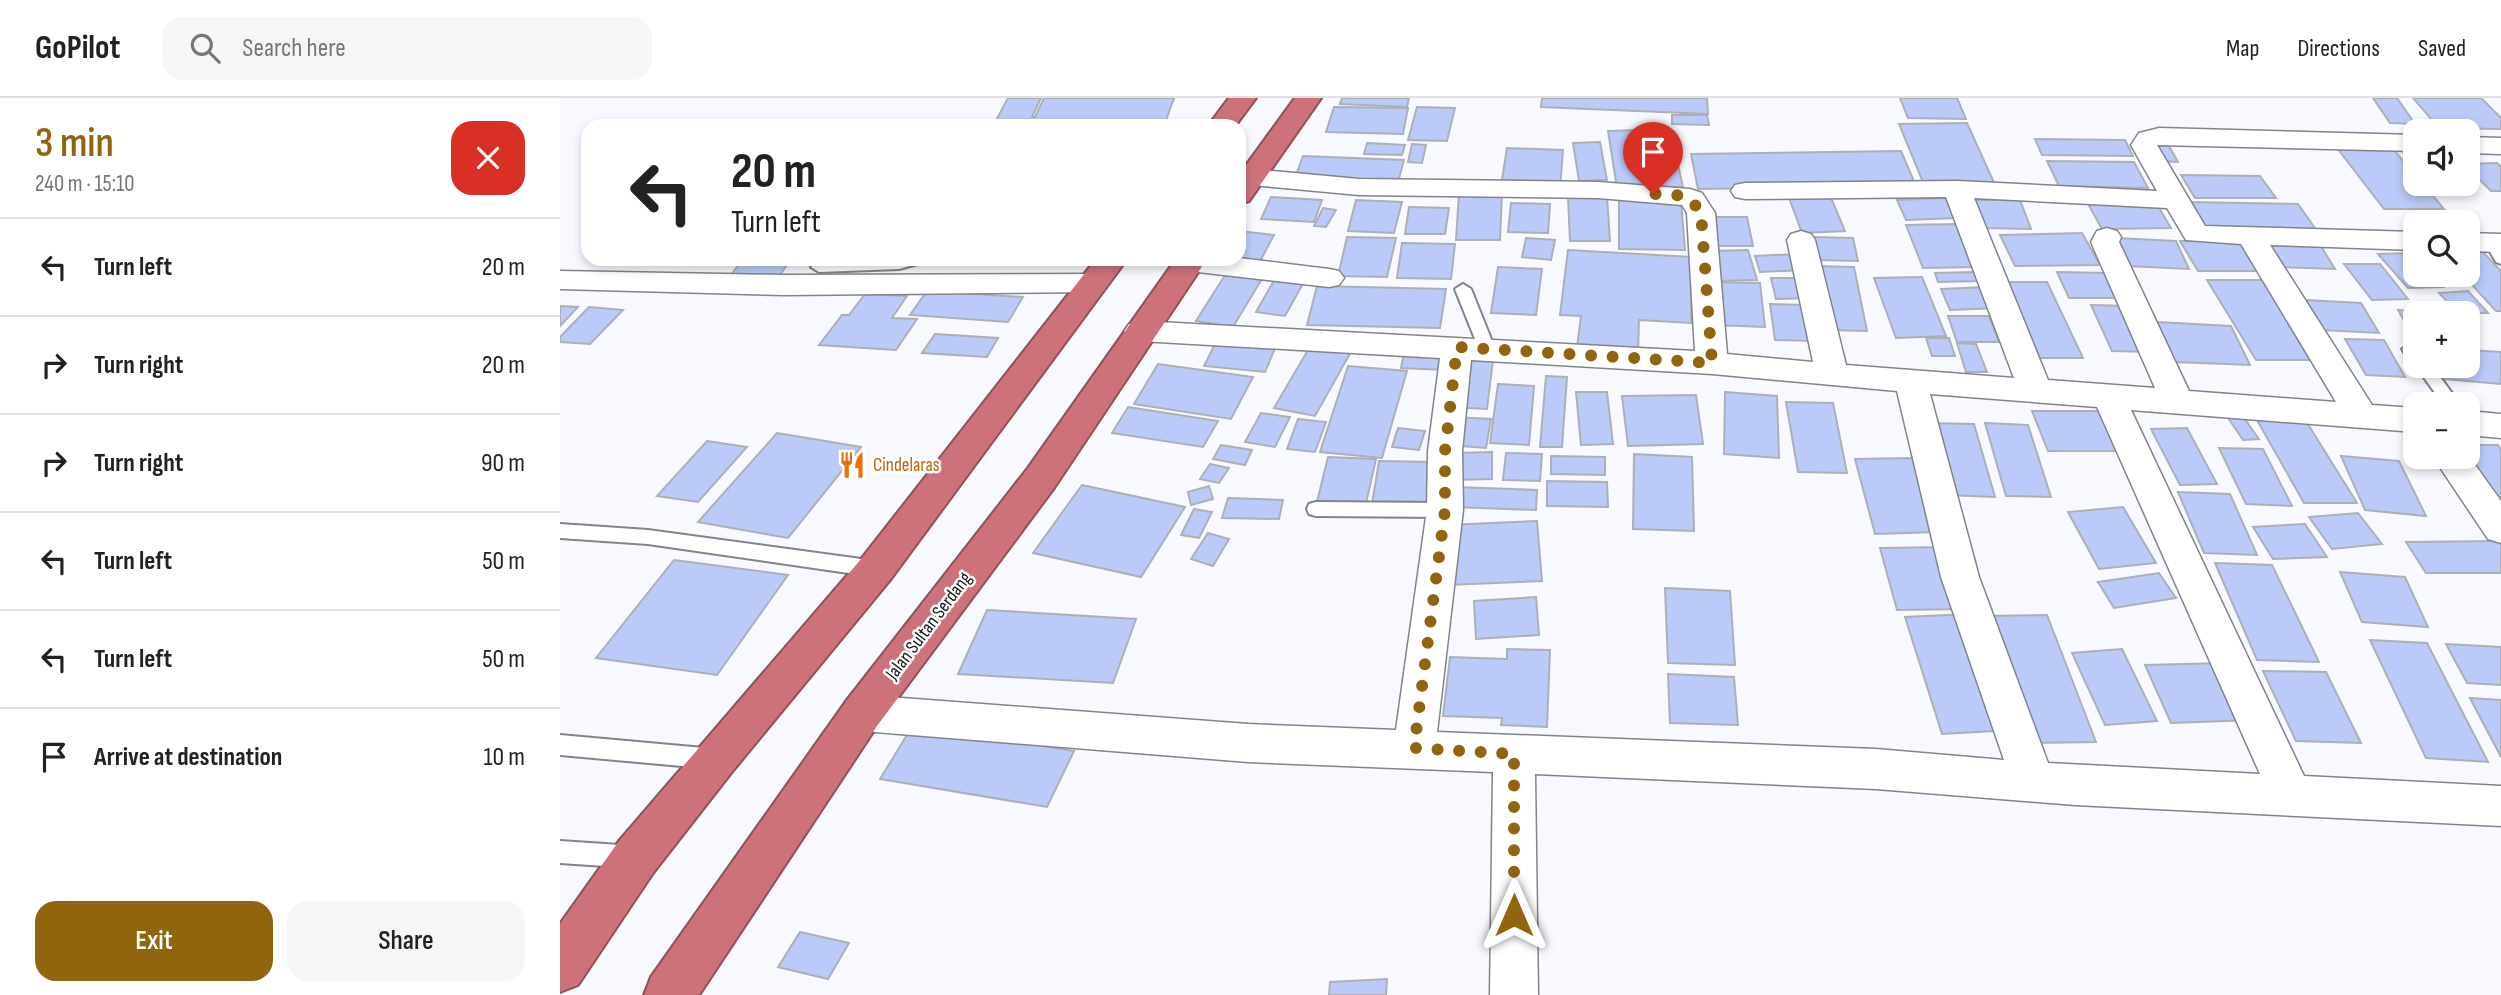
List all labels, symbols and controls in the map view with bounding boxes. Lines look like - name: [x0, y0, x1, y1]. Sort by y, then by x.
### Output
- search box: [162, 17, 652, 80]
- text: GoPilot: [35, 28, 120, 68]
- icon: search: [186, 29, 224, 67]
- text: Search here: [242, 33, 346, 64]
- text: Map: [2226, 34, 2259, 63]
- text: Directions: [2297, 34, 2380, 63]
- text: Saved: [2418, 34, 2466, 63]
- text: 3 min: [35, 118, 114, 169]
- map controls: [2403, 119, 2480, 469]
- button: sound: [2403, 119, 2480, 196]
- button: close: [451, 121, 525, 195]
- pin: [1623, 122, 1683, 194]
- icon: arrive: [1634, 133, 1672, 171]
- text: 20 m: [731, 143, 816, 202]
- icon: left: [616, 147, 707, 238]
- text: 240 m · 15:10: [35, 170, 134, 198]
- text: Turn left: [731, 203, 821, 242]
- button: search: [2403, 210, 2480, 287]
- icon: left: [35, 248, 73, 286]
- text: Turn left: [94, 252, 172, 283]
- text: 20 m: [482, 252, 525, 283]
- button: +: [2403, 301, 2480, 378]
- icon: right: [35, 346, 73, 384]
- text: Turn right: [94, 350, 183, 381]
- text: 20 m: [482, 350, 525, 381]
- button: −: [2403, 392, 2480, 469]
- icon: right: [35, 444, 73, 482]
- text: Turn right: [94, 448, 183, 479]
- text: 90 m: [481, 448, 525, 479]
- restaurant icon: Cindelaras: [837, 450, 867, 480]
- place label: Cindelaras: [873, 454, 940, 477]
- icon: left: [35, 542, 73, 580]
- text: Turn left: [94, 546, 172, 577]
- text: 50 m: [482, 546, 525, 577]
- street label: Jalan Sultan Serdang: [880, 567, 977, 685]
- icon: left: [35, 640, 73, 678]
- text: Turn left: [94, 644, 172, 675]
- text: 50 m: [482, 644, 525, 675]
- icon: arrive: [35, 738, 73, 776]
- text: Arrive at destination: [94, 742, 282, 773]
- text: 10 m: [483, 742, 525, 773]
- position arrow: [1477, 878, 1551, 952]
- button: Exit: [35, 901, 273, 981]
- button: Share: [287, 901, 525, 981]

